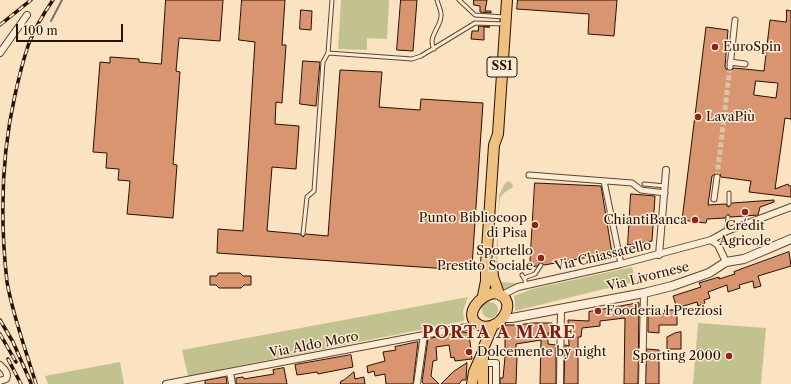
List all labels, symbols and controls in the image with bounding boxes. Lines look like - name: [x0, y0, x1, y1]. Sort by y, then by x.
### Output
- scale bar: [18, 16, 125, 42]
- text: 100 m: [23, 23, 58, 38]
- place label: EuroSpin: [723, 39, 781, 55]
- marker: EuroSpin: [710, 42, 720, 52]
- road number: SS1: [487, 57, 517, 77]
- place label: LavaPiù: [706, 109, 755, 125]
- marker: LavaPiù: [693, 112, 703, 122]
- marker: Crédit Agricole: [740, 207, 750, 217]
- place label: Punto Bibliocoop di Pisa: [419, 210, 527, 241]
- place label: ChiantiBanca: [604, 212, 687, 228]
- marker: ChiantiBanca: [690, 215, 700, 225]
- place label: Crédit Agricole: [719, 218, 771, 249]
- marker: Punto Bibliocoop di Pisa: [530, 220, 540, 230]
- street label: Via Chiassatello: [553, 237, 653, 275]
- place label: Sportello Prestito Sociale: [437, 243, 533, 274]
- marker: Sportello Prestito Sociale: [536, 253, 546, 263]
- street label: Via Livornese: [605, 259, 691, 295]
- place label: Fooderia I Preziosi: [606, 303, 723, 319]
- marker: Fooderia I Preziosi: [593, 306, 603, 316]
- district label: PORTA A MARE: [422, 323, 576, 343]
- street label: Via Aldo Moro: [268, 329, 360, 361]
- place label: Dolcemente by night: [477, 344, 606, 360]
- marker: Dolcemente by night: [464, 347, 474, 357]
- place label: Sporting 2000: [633, 348, 721, 364]
- marker: Sporting 2000: [724, 351, 734, 361]

